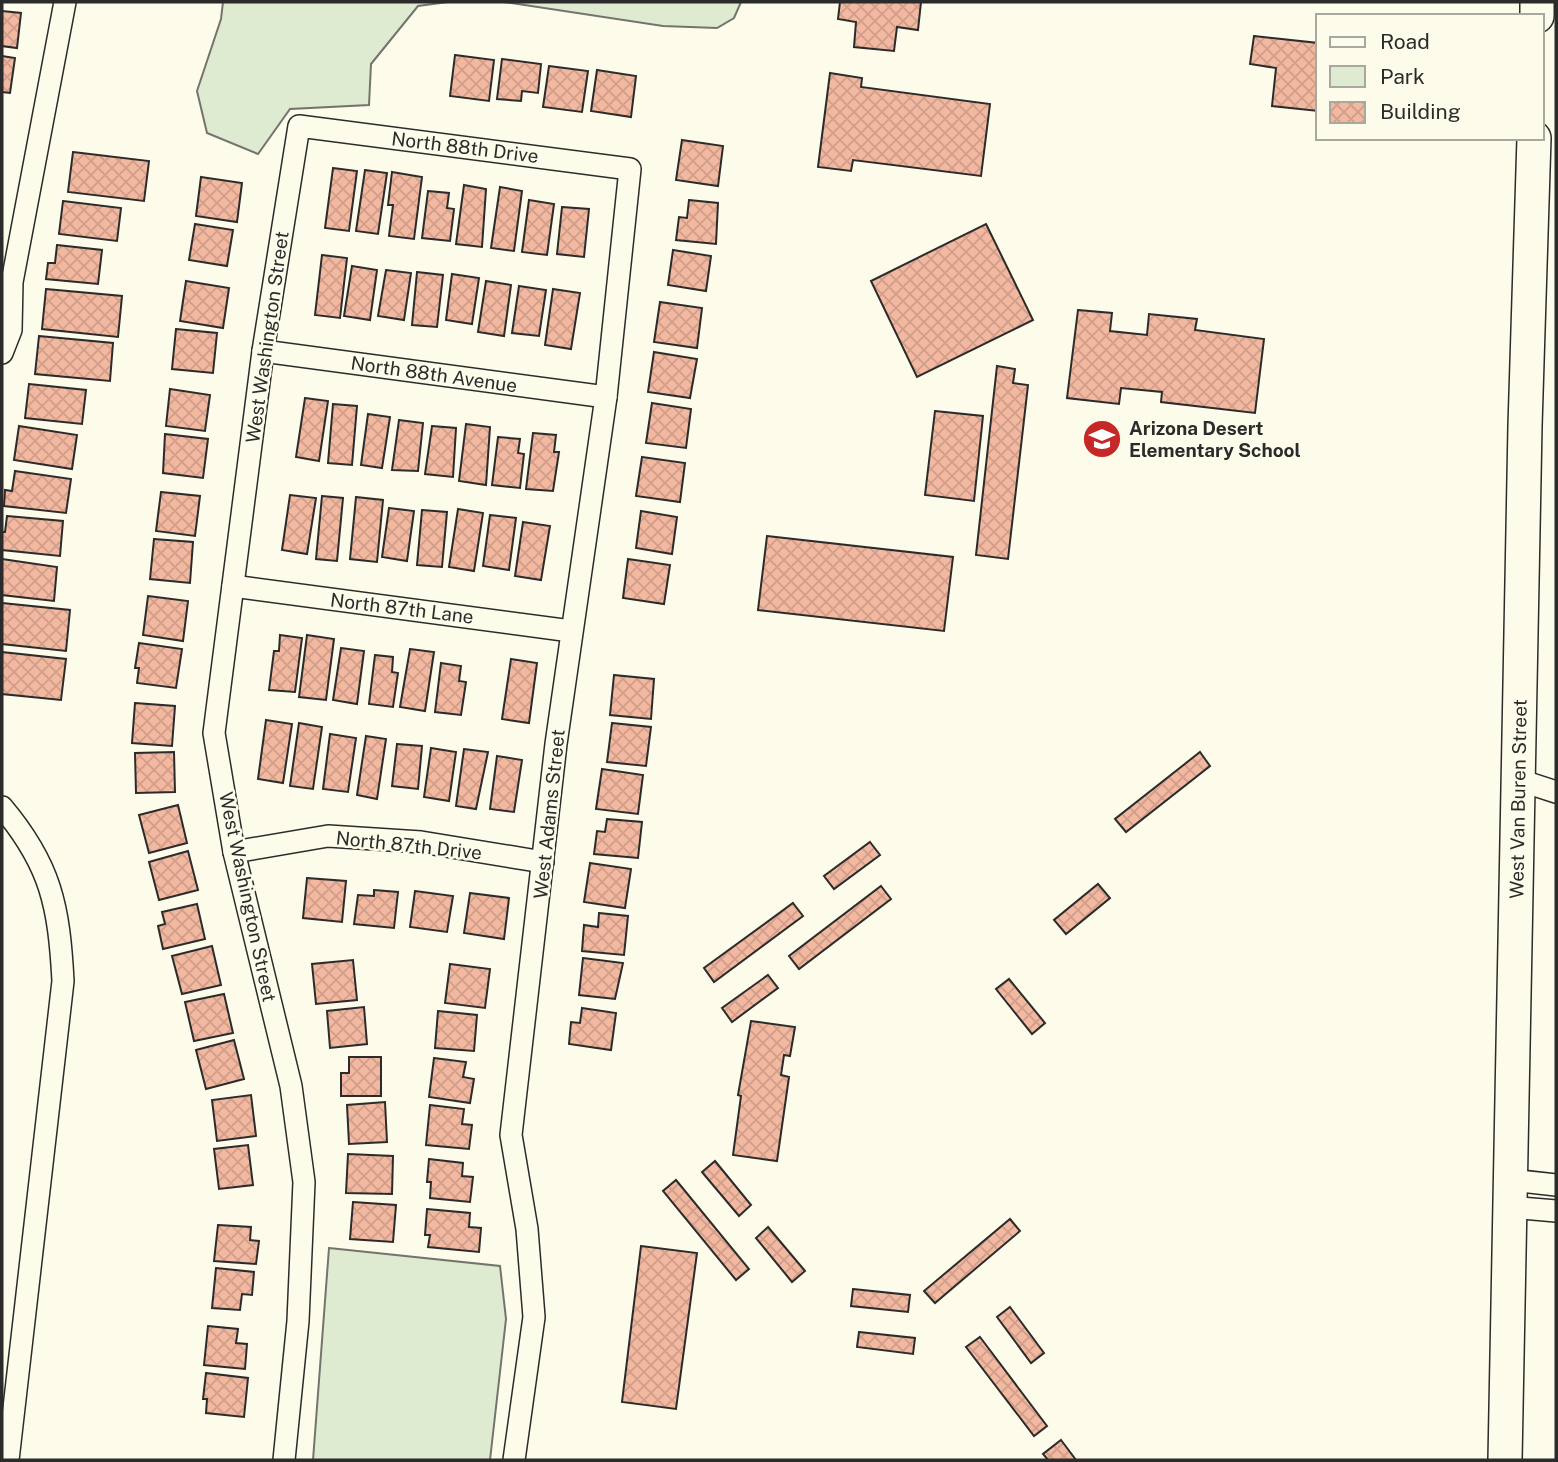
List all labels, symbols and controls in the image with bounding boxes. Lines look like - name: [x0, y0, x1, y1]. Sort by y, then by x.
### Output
- legend: [1316, 14, 1544, 140]
- text: Road: [1380, 29, 1430, 54]
- text: Park: [1380, 64, 1425, 89]
- text: Building: [1380, 99, 1461, 124]
- street label: North 88th Drive: [390, 127, 540, 167]
- street label: West Washington Street: [241, 230, 293, 444]
- street label: North 88th Avenue: [349, 351, 519, 397]
- place label: Arizona Desert Elementary School: [1129, 417, 1301, 461]
- school or university icon: Arizona Desert Elementary School: [1081, 418, 1123, 460]
- street label: North 87th Lane: [329, 588, 475, 628]
- street label: West Van Buren Street: [1505, 699, 1531, 899]
- street label: West Adams Street: [529, 728, 569, 900]
- street label: West Washington Street: [215, 790, 281, 1004]
- street label: North 87th Drive: [335, 826, 483, 864]

